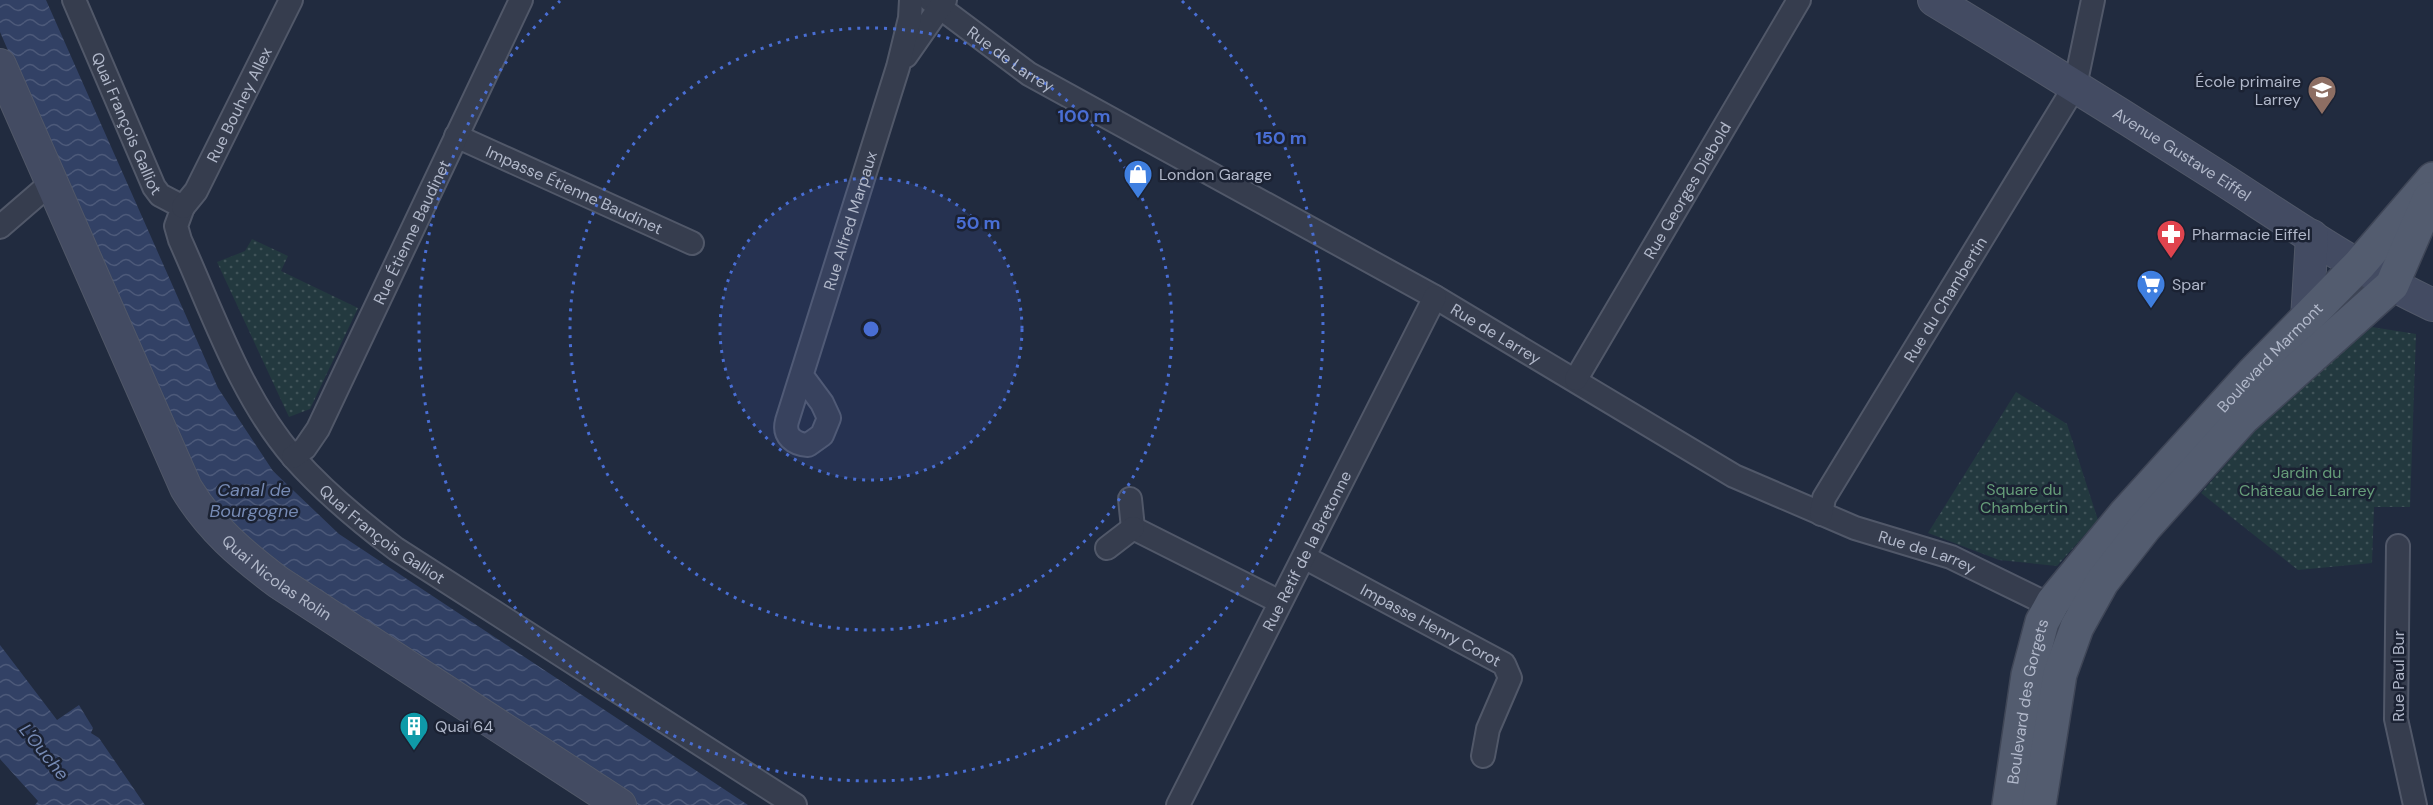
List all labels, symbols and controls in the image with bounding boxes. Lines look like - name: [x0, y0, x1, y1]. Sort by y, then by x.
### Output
- street label: Rue de Larrey: [963, 21, 1058, 96]
- street label: Rue Bouhey Allex: [201, 44, 276, 166]
- street label: Quai François Galliot: [87, 49, 167, 199]
- place label: École primaire Larrey: [2195, 71, 2301, 110]
- school or university icon: École primaire Larrey: [2306, 74, 2338, 116]
- street label: Avenue Gustave Eiffel: [2109, 102, 2255, 206]
- text: 100 m: [1057, 104, 1111, 128]
- street label: Rue Georges Diebold: [1639, 118, 1736, 263]
- text: 150 m: [1255, 126, 1307, 150]
- street label: Impasse Étienne Baudinet: [483, 140, 666, 239]
- street label: Rue Alfred Marpaux: [818, 148, 882, 293]
- street label: Rue Étienne Baudinet: [368, 156, 454, 308]
- shop icon: London Garage: [1122, 158, 1154, 200]
- place label: London Garage: [1159, 164, 1272, 185]
- text: 50 m: [955, 211, 1001, 235]
- pharmacy icon: Pharmacie Eiffel: [2155, 218, 2187, 260]
- place label: Pharmacie Eiffel: [2192, 224, 2311, 245]
- street label: Rue du Chambertin: [1899, 232, 1991, 366]
- supermarket icon: Spar: [2135, 268, 2167, 310]
- place label: Spar: [2172, 274, 2206, 295]
- street label: Rue de Larrey: [1447, 298, 1545, 369]
- street label: Boulevard Marmont: [2212, 298, 2327, 417]
- centre of rings: [861, 319, 881, 339]
- park label: Jardin du Château de Larrey: [2239, 462, 2375, 501]
- street label: Rue Retif de la Bretonne: [1257, 467, 1356, 634]
- water label: Canal de Bourgogne: [209, 478, 299, 523]
- park label: Square du Chambertin: [1980, 479, 2068, 518]
- street label: Quai François Galliot: [315, 480, 449, 588]
- street label: Rue de Larrey: [1876, 525, 1980, 578]
- street label: Quai Nicolas Rolin: [218, 530, 336, 625]
- street label: Impasse Henry Corot: [1357, 579, 1505, 671]
- street label: Boulevard des Gorgets: [2002, 617, 2053, 786]
- street label: Rue Paul Bur: [2388, 630, 2409, 722]
- building icon: Quai 64: [398, 710, 430, 752]
- place label: Quai 64: [435, 716, 493, 737]
- water label: L'Ouche: [14, 719, 74, 785]

